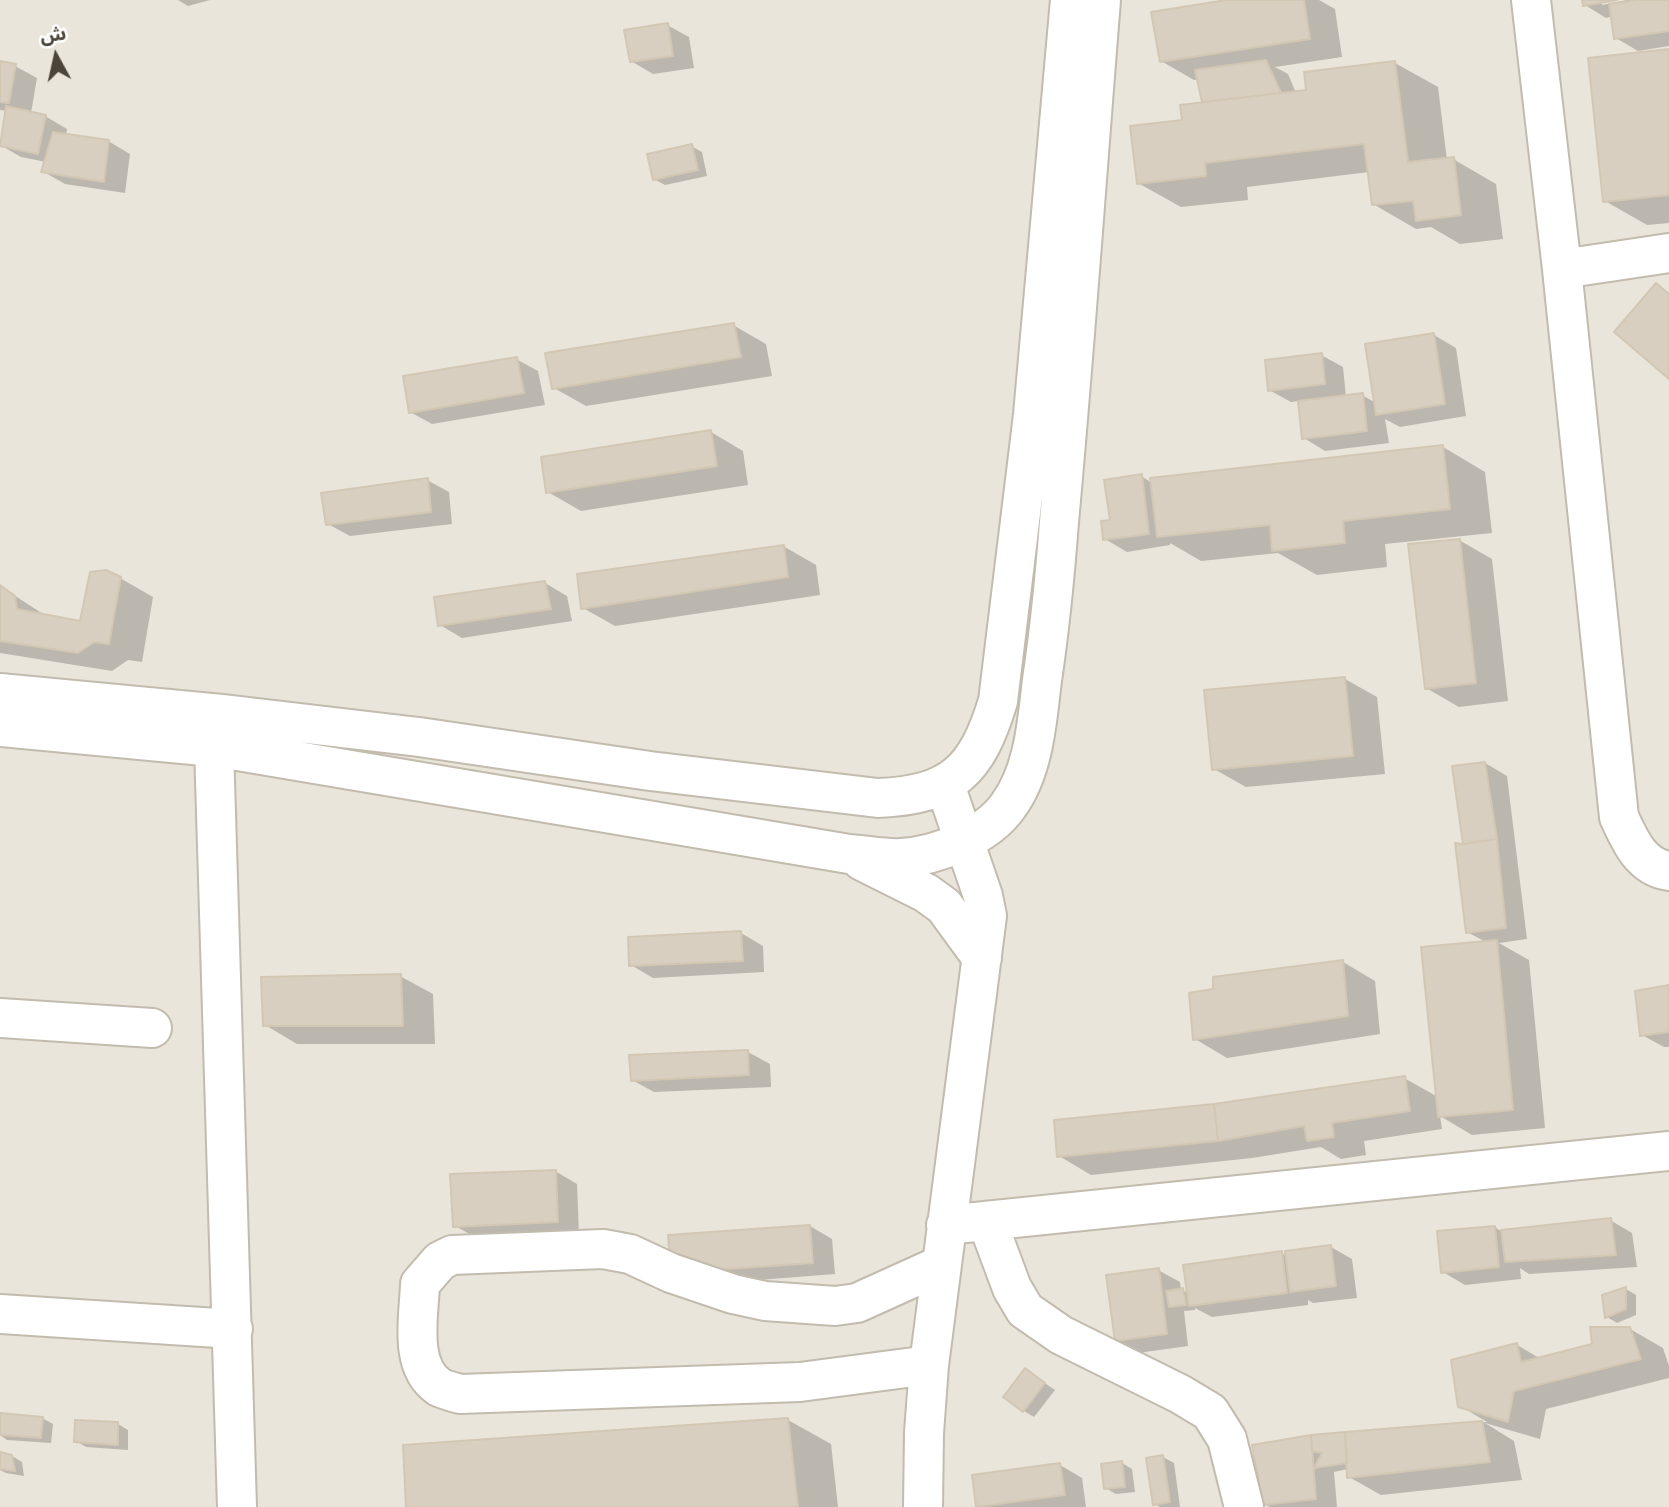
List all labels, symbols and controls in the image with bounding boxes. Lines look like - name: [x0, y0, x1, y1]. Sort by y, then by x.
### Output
- north arrow: [21, 21, 91, 91]
- text: ش: [39, 22, 67, 48]

